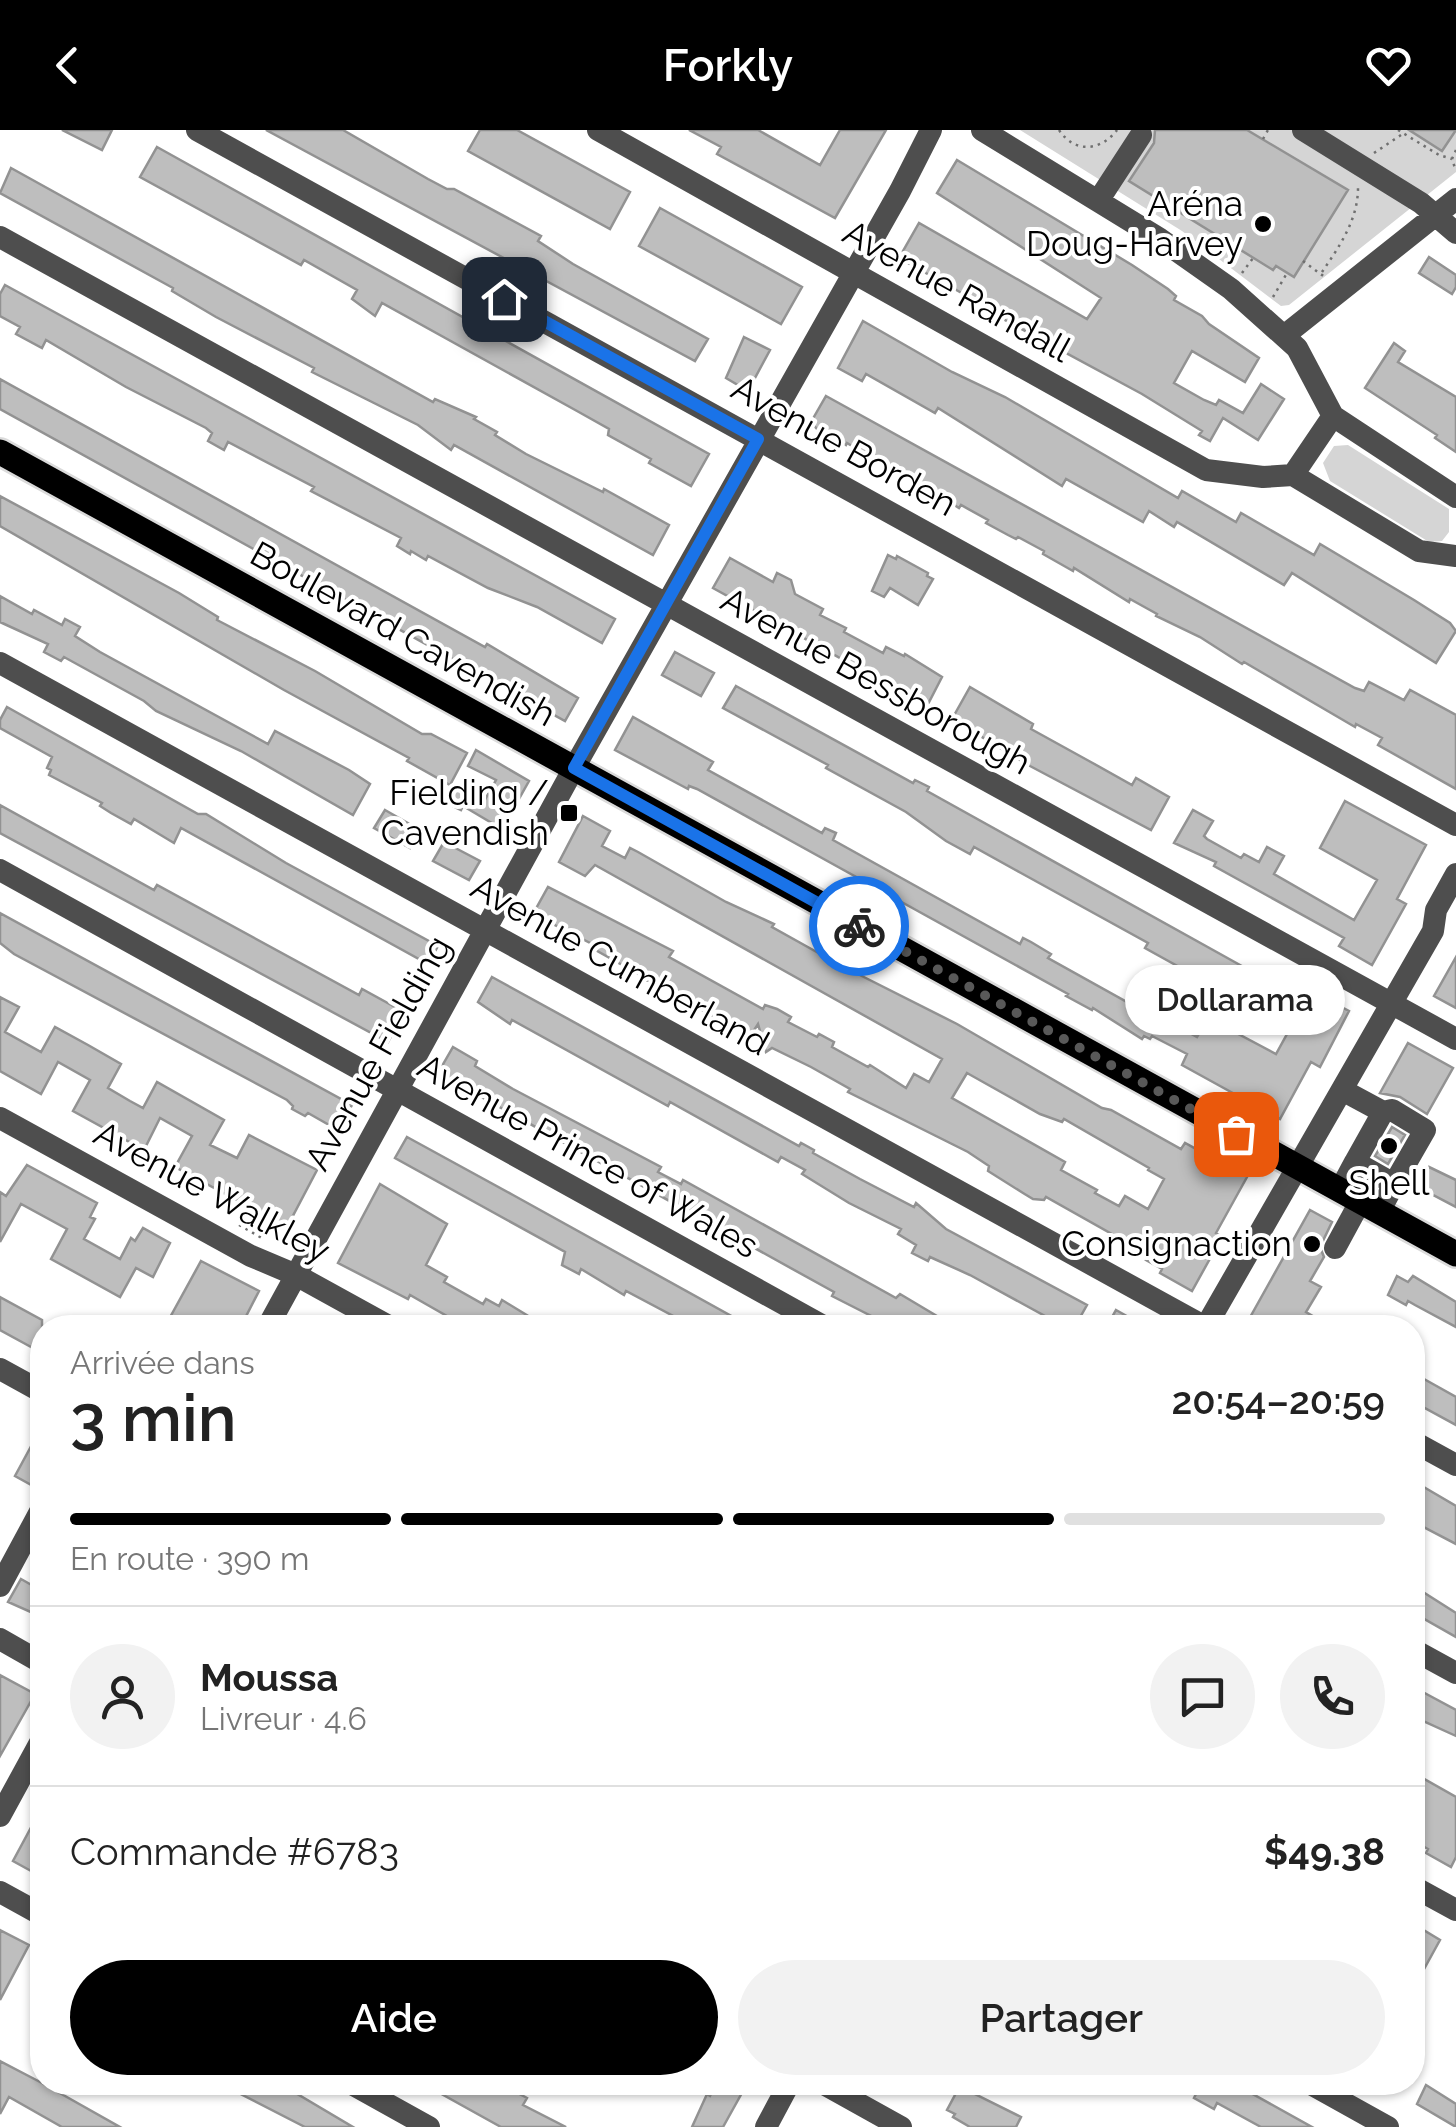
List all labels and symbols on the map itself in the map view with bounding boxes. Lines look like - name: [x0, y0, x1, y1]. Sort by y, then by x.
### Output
- place label: Aréna Doug-Harvey: [1026, 183, 1243, 264]
- street label: Avenue Randall: [836, 211, 1079, 370]
- marker: Aréna Doug-Harvey: [1252, 213, 1274, 235]
- pin: [462, 257, 547, 342]
- street label: Avenue Borden: [725, 367, 964, 524]
- street label: Boulevard Cavendish: [244, 533, 563, 735]
- street label: Avenue Bessborough: [714, 578, 1038, 783]
- place label: Fielding / Cavendish: [381, 772, 549, 853]
- marker: Fielding / Cavendish: [558, 802, 580, 824]
- street label: Avenue Cumberland: [464, 866, 776, 1063]
- courier: [809, 876, 909, 976]
- street label: Avenue Fielding: [296, 928, 459, 1177]
- callout: Dollarama: [1126, 964, 1346, 1034]
- street label: Avenue Prince of Wales: [411, 1045, 765, 1266]
- pin: [1194, 1092, 1279, 1177]
- street label: Avenue Walkley: [87, 1112, 337, 1271]
- marker: Shell: [1378, 1135, 1400, 1157]
- place label: Shell: [1348, 1162, 1430, 1203]
- place label: Consignaction: [1061, 1223, 1292, 1264]
- marker: Consignaction: [1301, 1233, 1323, 1255]

